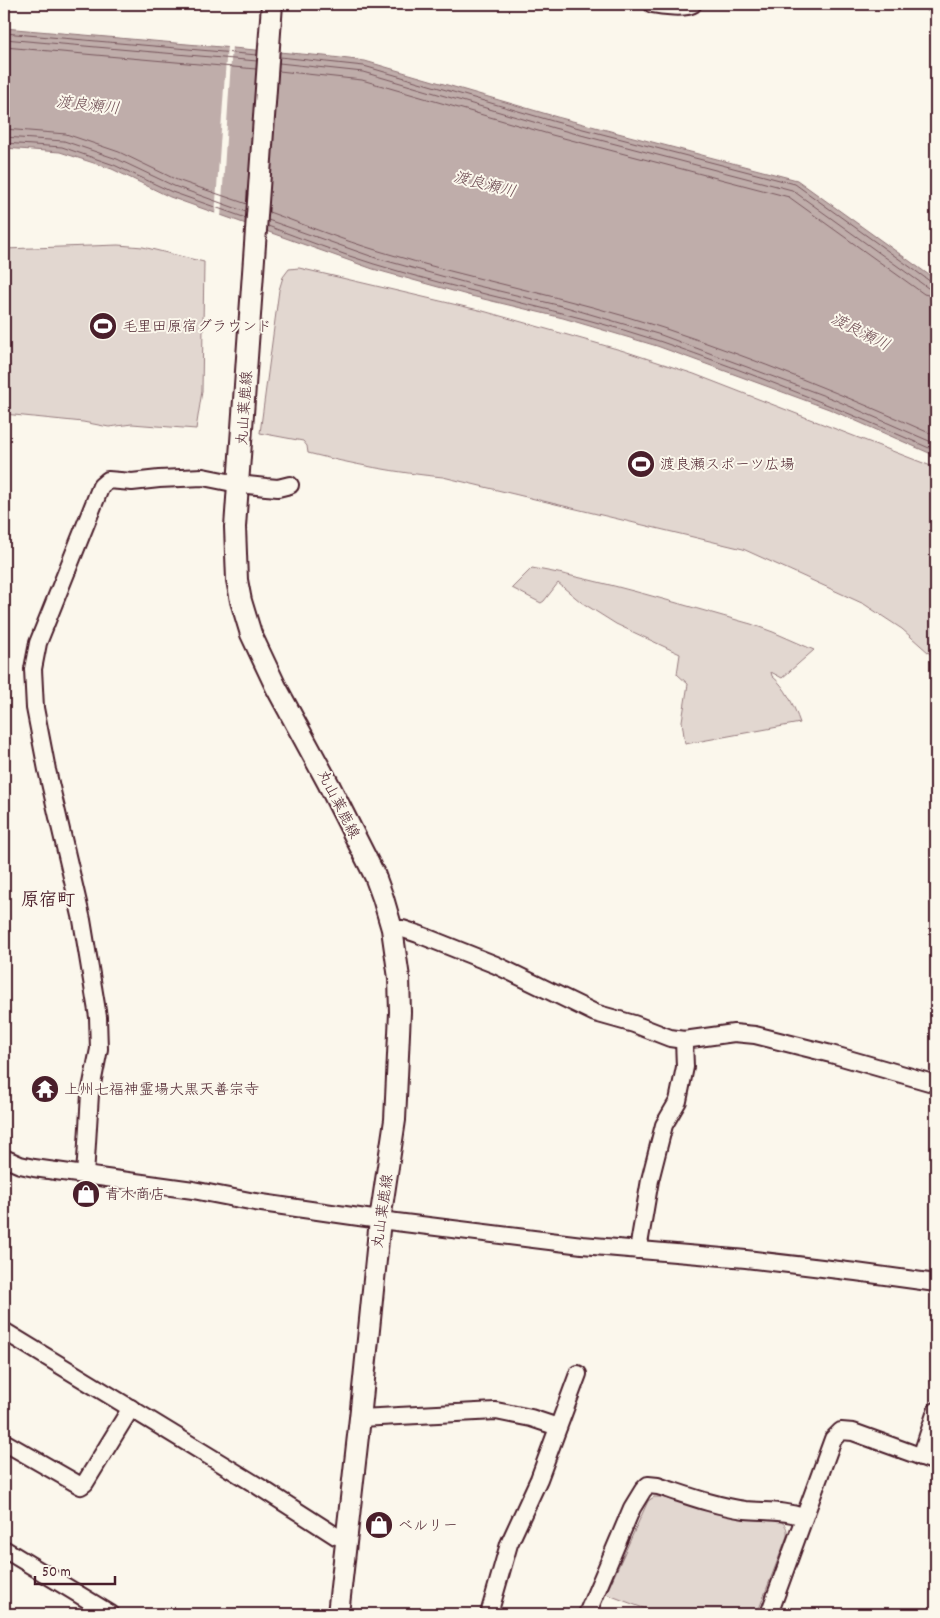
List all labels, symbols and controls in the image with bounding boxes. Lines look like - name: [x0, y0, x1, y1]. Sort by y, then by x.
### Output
- water label: 渡良瀬川: [55, 92, 121, 121]
- water label: 渡良瀬川: [451, 167, 518, 204]
- water label: 渡良瀬川: [826, 308, 894, 358]
- sports icon: 毛里田原宿グラウンド: [88, 311, 118, 341]
- place label: 毛里田原宿グラウンド: [122, 317, 272, 339]
- street label: 丸山葉鹿線: [232, 370, 260, 446]
- sports icon: 渡良瀬スポーツ広場: [626, 449, 656, 479]
- place label: 渡良瀬スポーツ広場: [660, 455, 795, 477]
- street label: 丸山葉鹿線: [310, 766, 364, 843]
- district label: 原宿町: [21, 889, 75, 914]
- temple icon: 上州七福神霊場大黒天善宗寺: [30, 1074, 60, 1104]
- place label: 上州七福神霊場大黒天善宗寺: [64, 1080, 259, 1102]
- street label: 丸山葉鹿線: [368, 1173, 400, 1250]
- shop icon: 青木商店: [71, 1179, 101, 1209]
- place label: 青木商店: [105, 1185, 165, 1207]
- shop icon: ベルリー: [364, 1510, 394, 1540]
- place label: ベルリー: [398, 1516, 458, 1538]
- scale bar: [35, 1553, 115, 1585]
- text: 50 m: [42, 1562, 71, 1584]

